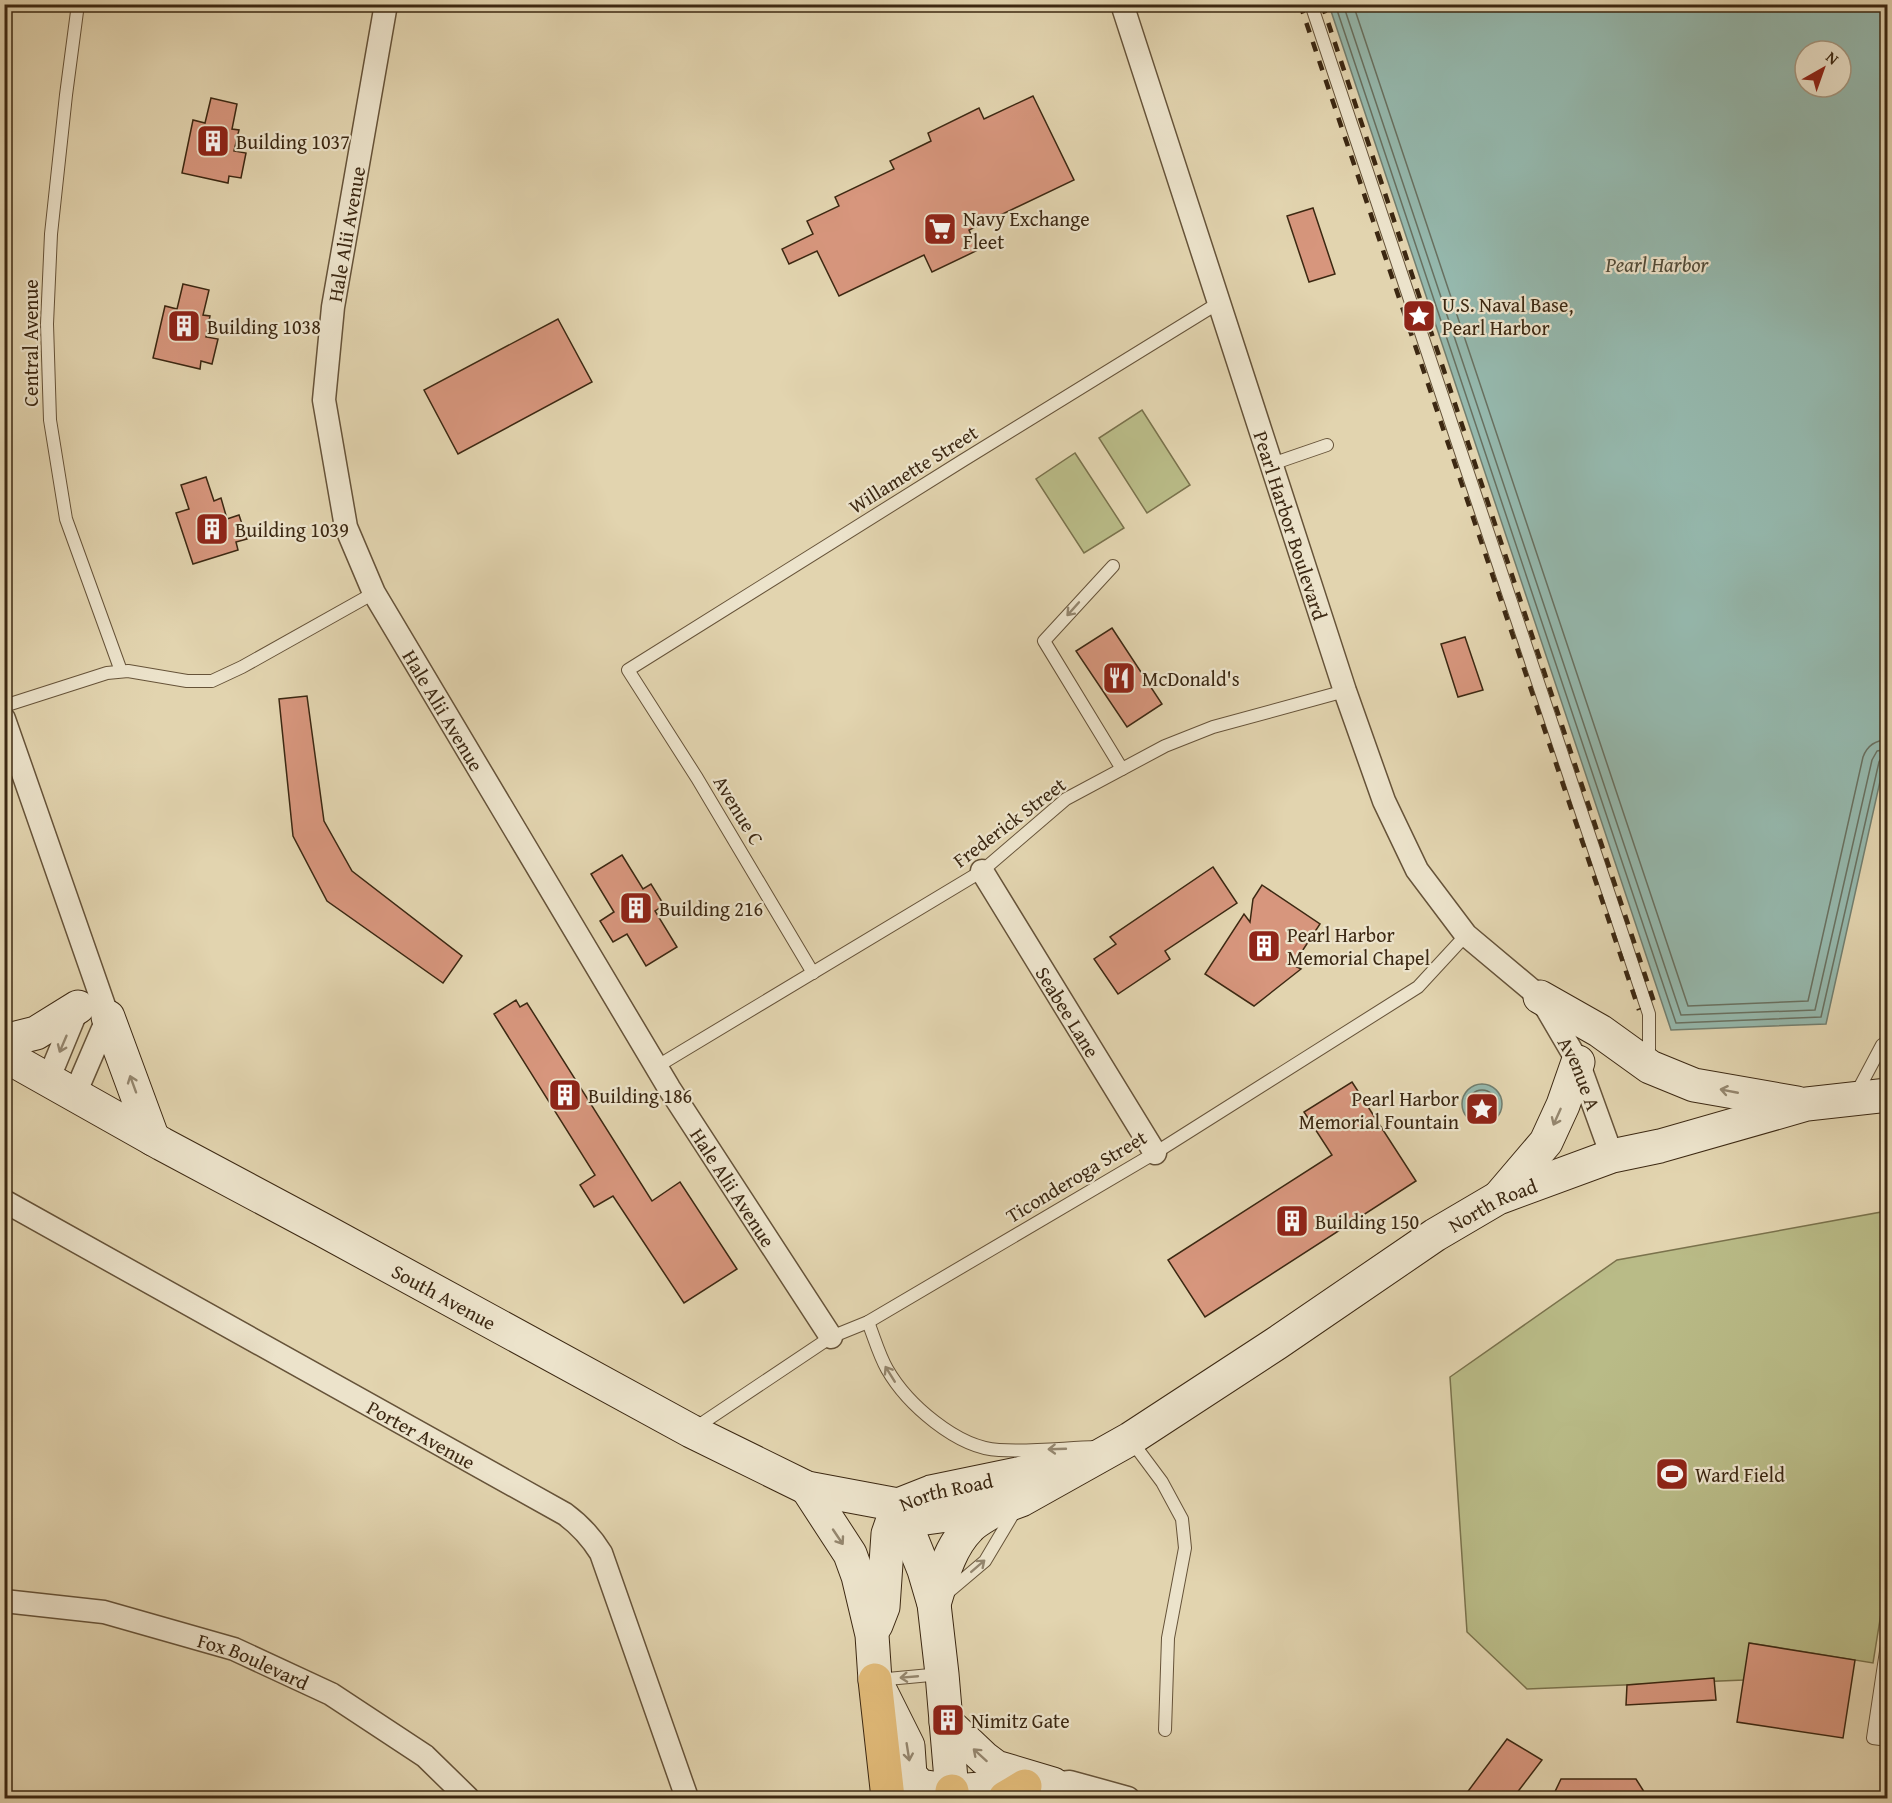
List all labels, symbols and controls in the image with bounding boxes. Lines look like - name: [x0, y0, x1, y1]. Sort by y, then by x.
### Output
- north arrow: [1793, 39, 1853, 99]
- text: N: [1821, 45, 1845, 70]
- building icon: Building 1037: [195, 123, 231, 159]
- place label: Building 1037: [236, 127, 350, 156]
- street label: Hale Alii Avenue: [320, 164, 372, 304]
- place label: Navy Exchange Fleet: [963, 204, 1090, 256]
- supermarket icon: Navy Exchange Fleet: [922, 211, 958, 247]
- water label: Pearl Harbor: [1605, 249, 1710, 280]
- street label: Central Avenue: [16, 279, 45, 407]
- place label: U.S. Naval Base, Pearl Harbor: [1442, 290, 1573, 342]
- place icon: U.S. Naval Base, Pearl Harbor: [1401, 298, 1437, 334]
- building icon: Building 1038: [166, 308, 202, 344]
- place label: Building 1038: [207, 312, 321, 341]
- street label: Willamette Street: [843, 418, 983, 520]
- street label: Pearl Harbor Boulevard: [1247, 427, 1336, 624]
- building icon: Building 1039: [194, 511, 230, 547]
- place label: Building 1039: [235, 515, 349, 544]
- one-way arrow: [1066, 601, 1080, 616]
- street label: Hale Alii Avenue: [396, 644, 491, 776]
- restaurant icon: McDonald's: [1101, 660, 1137, 696]
- place label: McDonald's: [1142, 664, 1240, 693]
- street label: Avenue C: [707, 770, 771, 850]
- street label: Frederick Street: [946, 770, 1072, 874]
- building icon: Building 216: [618, 890, 654, 926]
- place label: Building 216: [659, 894, 763, 923]
- place label: Pearl Harbor Memorial Chapel: [1287, 920, 1430, 972]
- building icon: Pearl Harbor Memorial Chapel: [1246, 928, 1282, 964]
- street label: Seabee Lane: [1029, 961, 1107, 1063]
- street label: Avenue A: [1551, 1031, 1609, 1114]
- one-way arrow: [57, 1034, 68, 1052]
- one-way arrow: [127, 1075, 138, 1094]
- building icon: Building 186: [547, 1077, 583, 1113]
- place label: Building 186: [588, 1081, 692, 1110]
- place label: Pearl Harbor Memorial Fountain: [1299, 1084, 1459, 1136]
- one-way arrow: [1720, 1085, 1739, 1096]
- place icon: Pearl Harbor Memorial Fountain: [1464, 1091, 1500, 1127]
- one-way arrow: [1551, 1107, 1563, 1125]
- street label: Hale Alii Avenue: [684, 1122, 783, 1252]
- street label: Ticonderoga Street: [1000, 1122, 1152, 1230]
- street label: North Road: [1442, 1170, 1541, 1239]
- building icon: Building 150: [1274, 1203, 1310, 1239]
- place label: Building 150: [1315, 1207, 1419, 1236]
- street label: South Avenue: [387, 1256, 502, 1337]
- one-way arrow: [884, 1366, 896, 1383]
- street label: Porter Avenue: [362, 1392, 481, 1476]
- one-way arrow: [1047, 1443, 1067, 1454]
- sports icon: Ward Field: [1654, 1456, 1690, 1492]
- place label: Ward Field: [1695, 1460, 1785, 1489]
- street label: North Road: [894, 1465, 996, 1518]
- one-way arrow: [832, 1528, 844, 1545]
- one-way arrow: [970, 1560, 986, 1573]
- street label: Fox Boulevard: [194, 1625, 314, 1697]
- one-way arrow: [899, 1672, 919, 1683]
- building icon: Nimitz Gate: [930, 1702, 966, 1738]
- place label: Nimitz Gate: [971, 1706, 1070, 1735]
- one-way arrow: [902, 1742, 913, 1761]
- one-way arrow: [973, 1747, 988, 1762]

